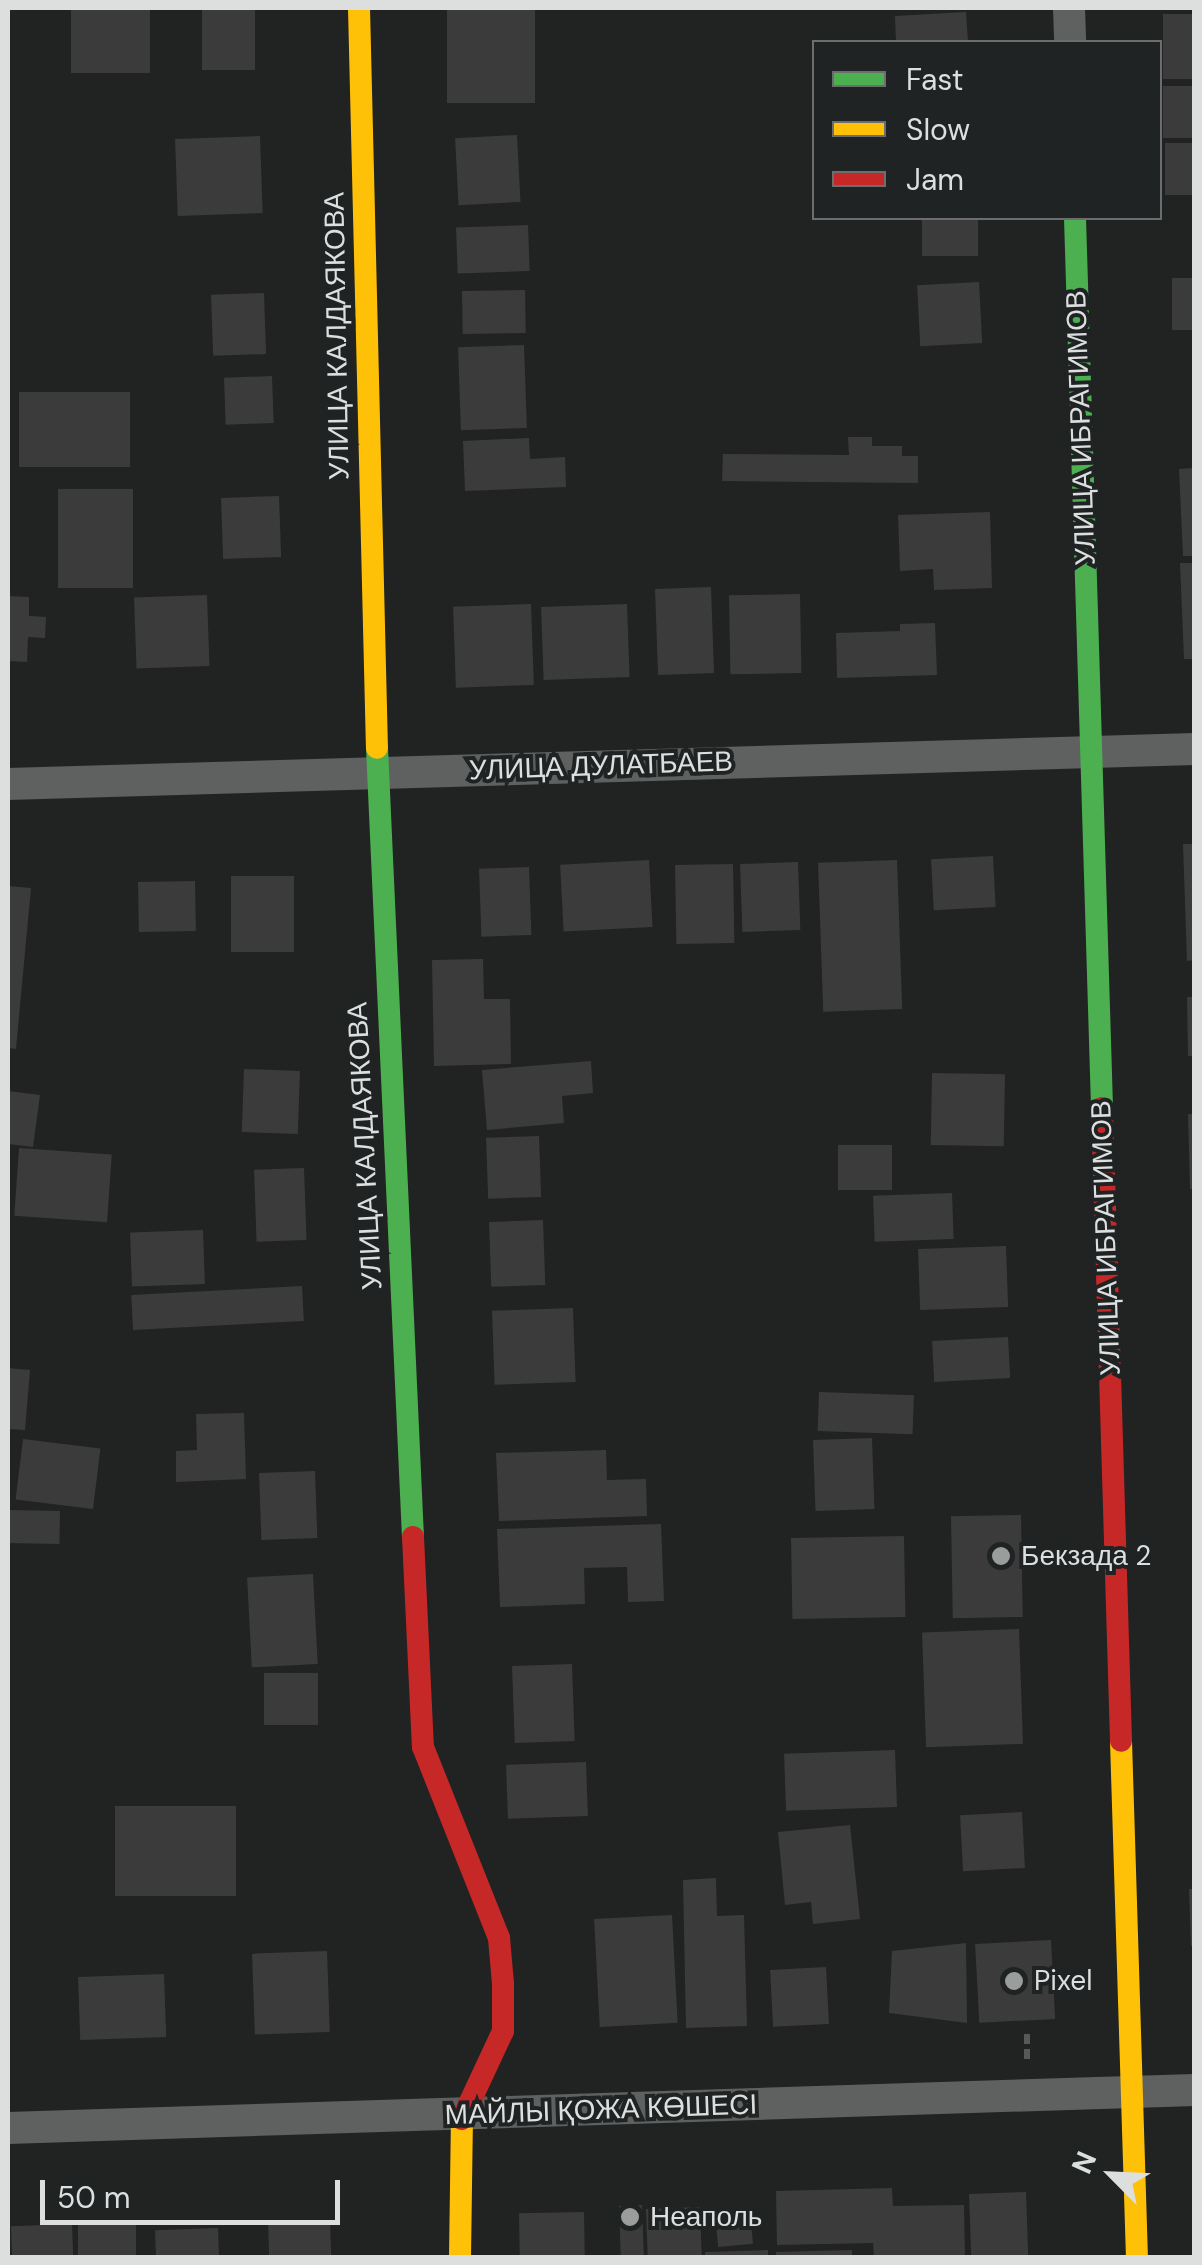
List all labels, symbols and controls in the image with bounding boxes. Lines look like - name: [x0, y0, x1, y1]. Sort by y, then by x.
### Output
- legend: [812, 40, 1162, 220]
- text: Fast: [906, 60, 964, 99]
- text: Slow: [906, 110, 970, 149]
- text: Jam: [906, 160, 964, 199]
- street label: УЛИЦА КАЛДАЯКОВА: [318, 192, 356, 480]
- street label: УЛИЦА ИБРАГИМОВ: [1059, 290, 1103, 566]
- street label: УЛИЦА ДУЛАТБАЕВ: [468, 745, 734, 787]
- street label: УЛИЦА КАЛДАЯКОВА: [341, 1001, 389, 1291]
- street label: УЛИЦА ИБРАГИМОВ: [1084, 1100, 1128, 1376]
- place label: Бекзада 2: [1021, 1539, 1151, 1573]
- marker: Бекзада 2: [990, 1545, 1012, 1567]
- place label: Pixel: [1034, 1964, 1092, 1998]
- marker: Pixel: [1003, 1970, 1025, 1992]
- street label: МАЙЛЫ ҚОЖА КӨШЕСІ: [444, 2088, 758, 2132]
- north arrow: [1062, 2125, 1162, 2225]
- text: N: [1063, 2146, 1105, 2179]
- scale bar: [45, 2160, 345, 2222]
- text: 50 m: [57, 2178, 131, 2217]
- place label: Неаполь: [650, 2200, 762, 2234]
- marker: Неаполь: [619, 2206, 641, 2228]

